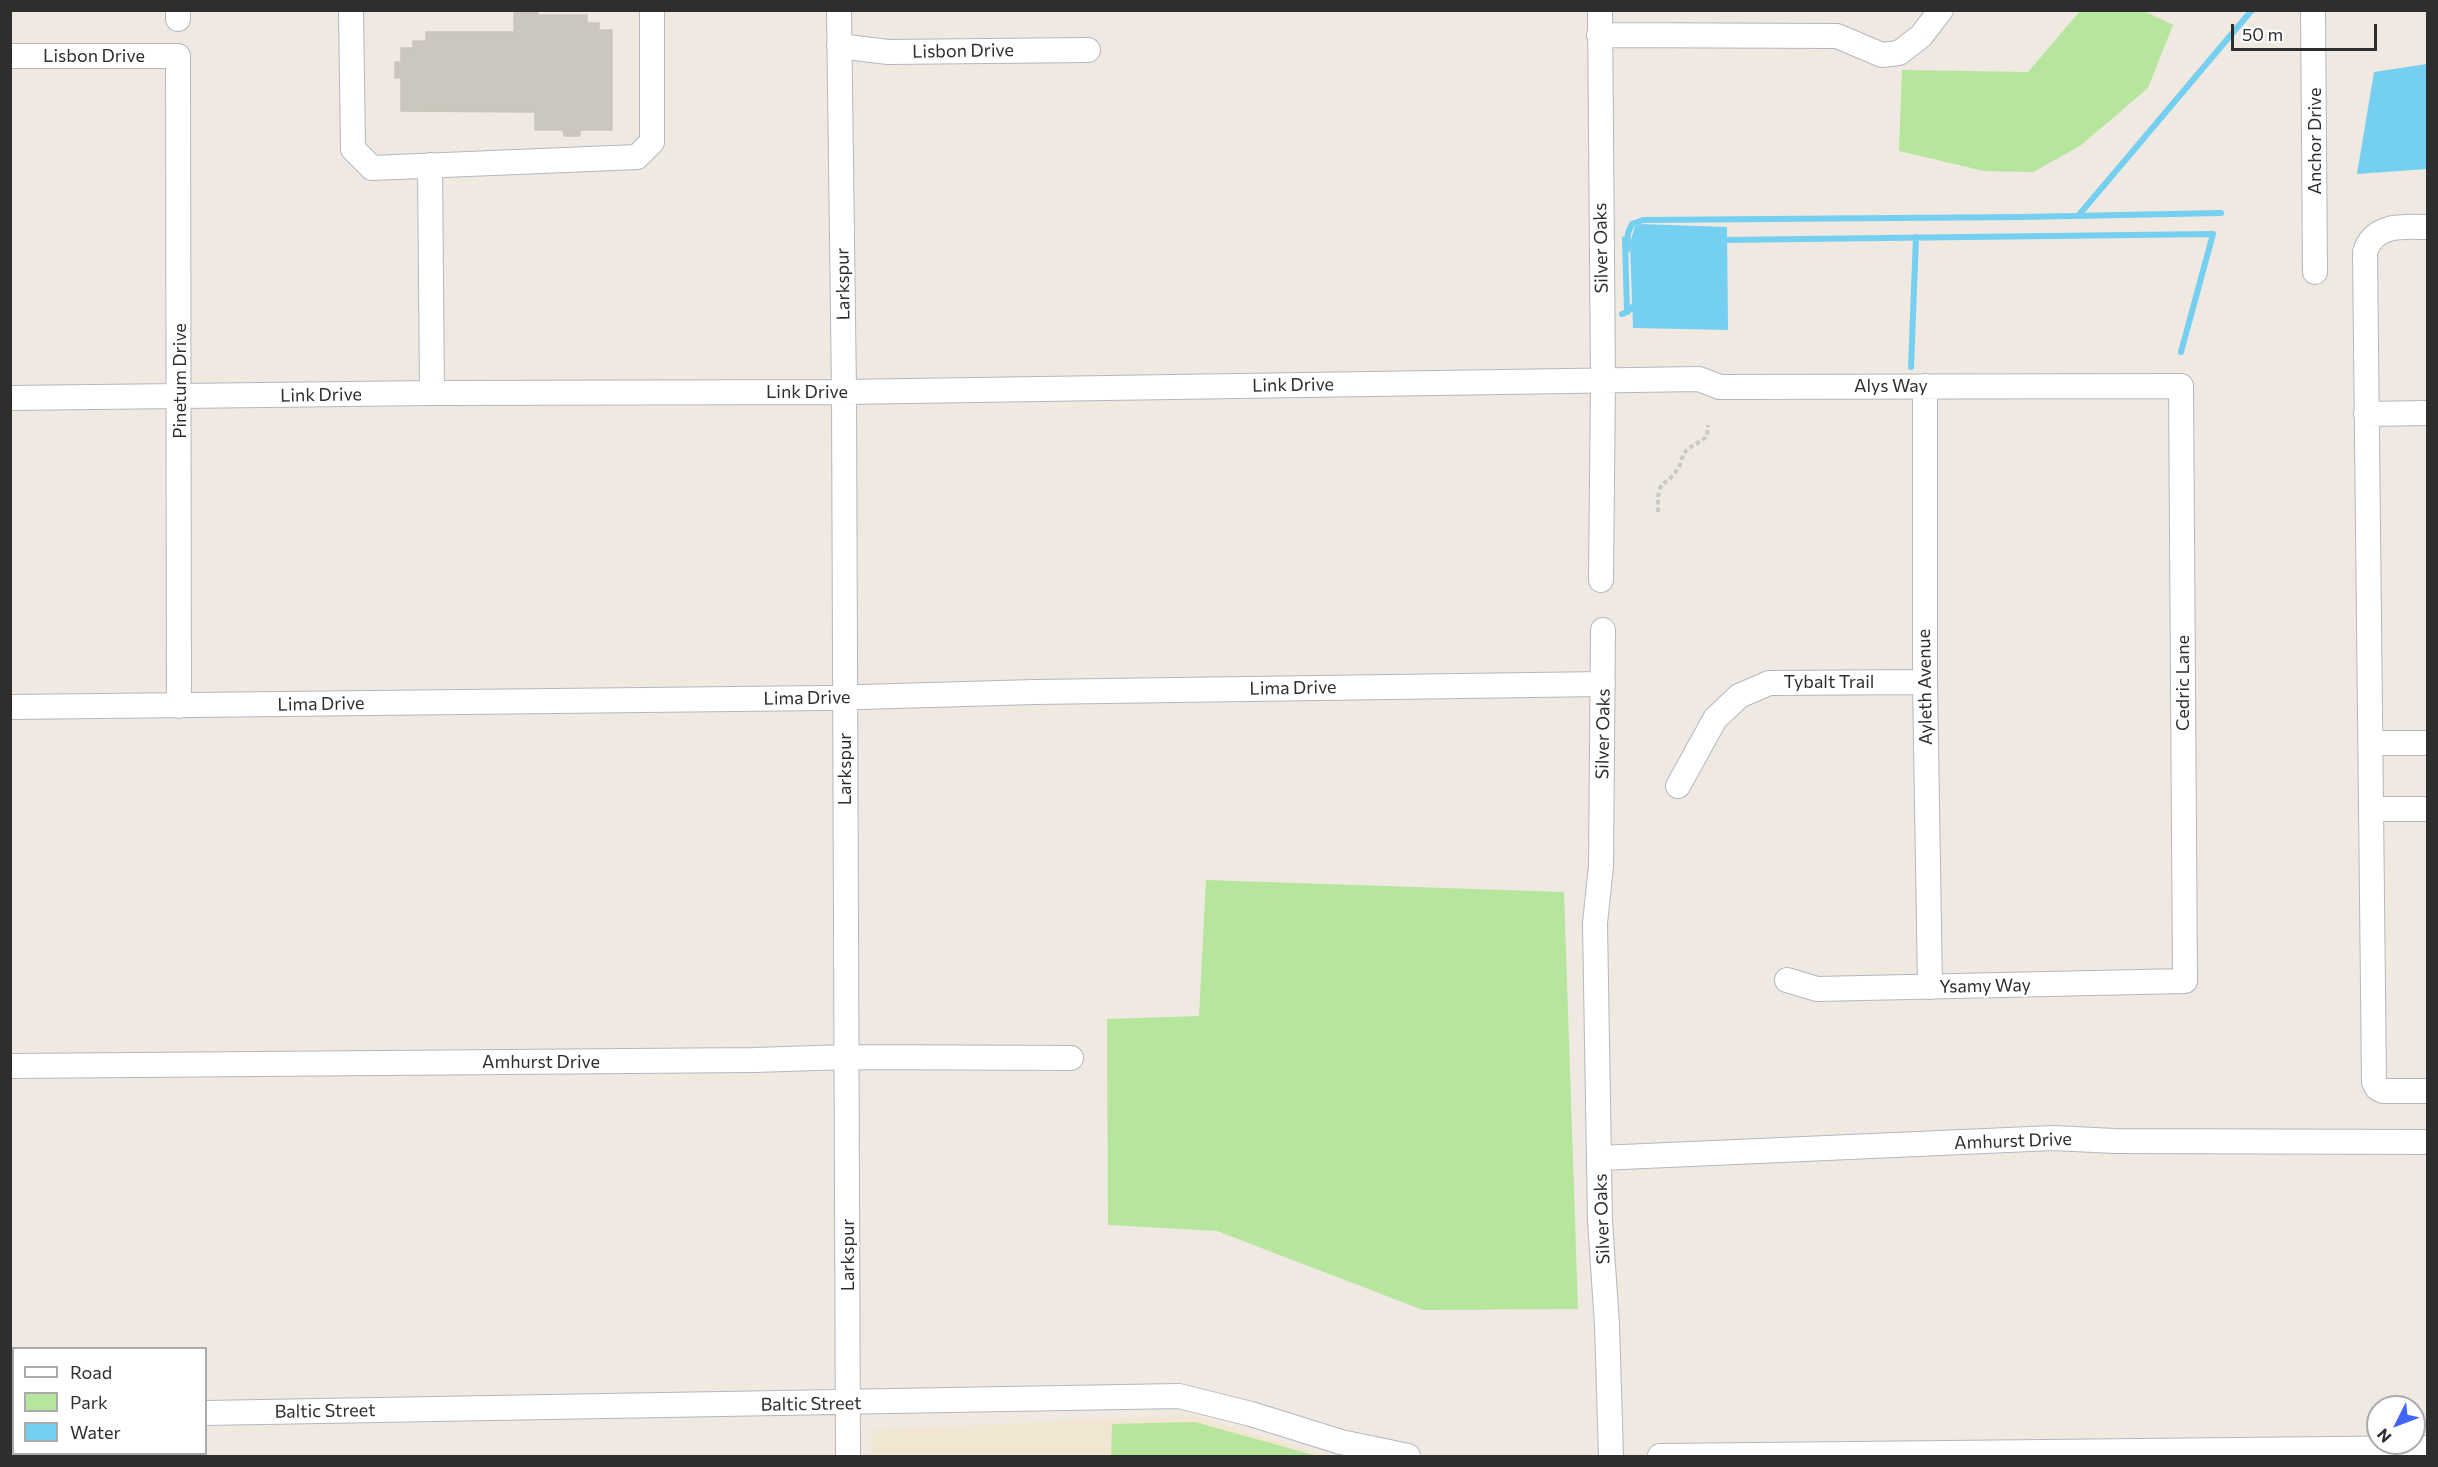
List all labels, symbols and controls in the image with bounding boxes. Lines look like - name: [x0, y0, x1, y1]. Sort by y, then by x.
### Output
- scale bar: [2234, 12, 2380, 50]
- text: 50 m: [2242, 23, 2283, 45]
- street label: Lisbon Drive: [912, 39, 1014, 63]
- street label: Lisbon Drive: [43, 45, 145, 67]
- street label: Anchor Drive: [2304, 88, 2326, 194]
- street label: Silver Oaks: [1589, 202, 1613, 294]
- street label: Larkspur: [832, 247, 854, 321]
- street label: Pinetum Drive: [169, 323, 191, 439]
- street label: Link Drive: [1252, 373, 1334, 397]
- street label: Alys Way: [1854, 375, 1928, 397]
- street label: Link Drive: [766, 381, 848, 403]
- street label: Link Drive: [280, 383, 362, 407]
- street label: Ayleth Avenue: [1913, 629, 1937, 745]
- street label: Cedric Lane: [2172, 635, 2194, 731]
- street label: Tybalt Trail: [1784, 671, 1874, 693]
- street label: Lima Drive: [1249, 676, 1337, 700]
- street label: Lima Drive: [763, 686, 851, 710]
- street label: Silver Oaks: [1591, 688, 1615, 780]
- street label: Lima Drive: [277, 692, 365, 716]
- street label: Larkspur: [834, 733, 856, 805]
- street label: Ysamy Way: [1939, 974, 2031, 998]
- street label: Amhurst Drive: [482, 1051, 600, 1073]
- street label: Amhurst Drive: [1954, 1128, 2072, 1154]
- street label: Silver Oaks: [1590, 1173, 1614, 1265]
- street label: Larkspur: [837, 1219, 859, 1291]
- legend: [12, 1347, 207, 1455]
- text: Road: [70, 1361, 112, 1383]
- text: Park: [70, 1391, 108, 1413]
- street label: Baltic Street: [760, 1392, 862, 1416]
- north arrow: [2366, 1395, 2426, 1455]
- street label: Baltic Street: [274, 1399, 376, 1423]
- text: Water: [70, 1421, 121, 1443]
- text: N: [2373, 1425, 2395, 1447]

